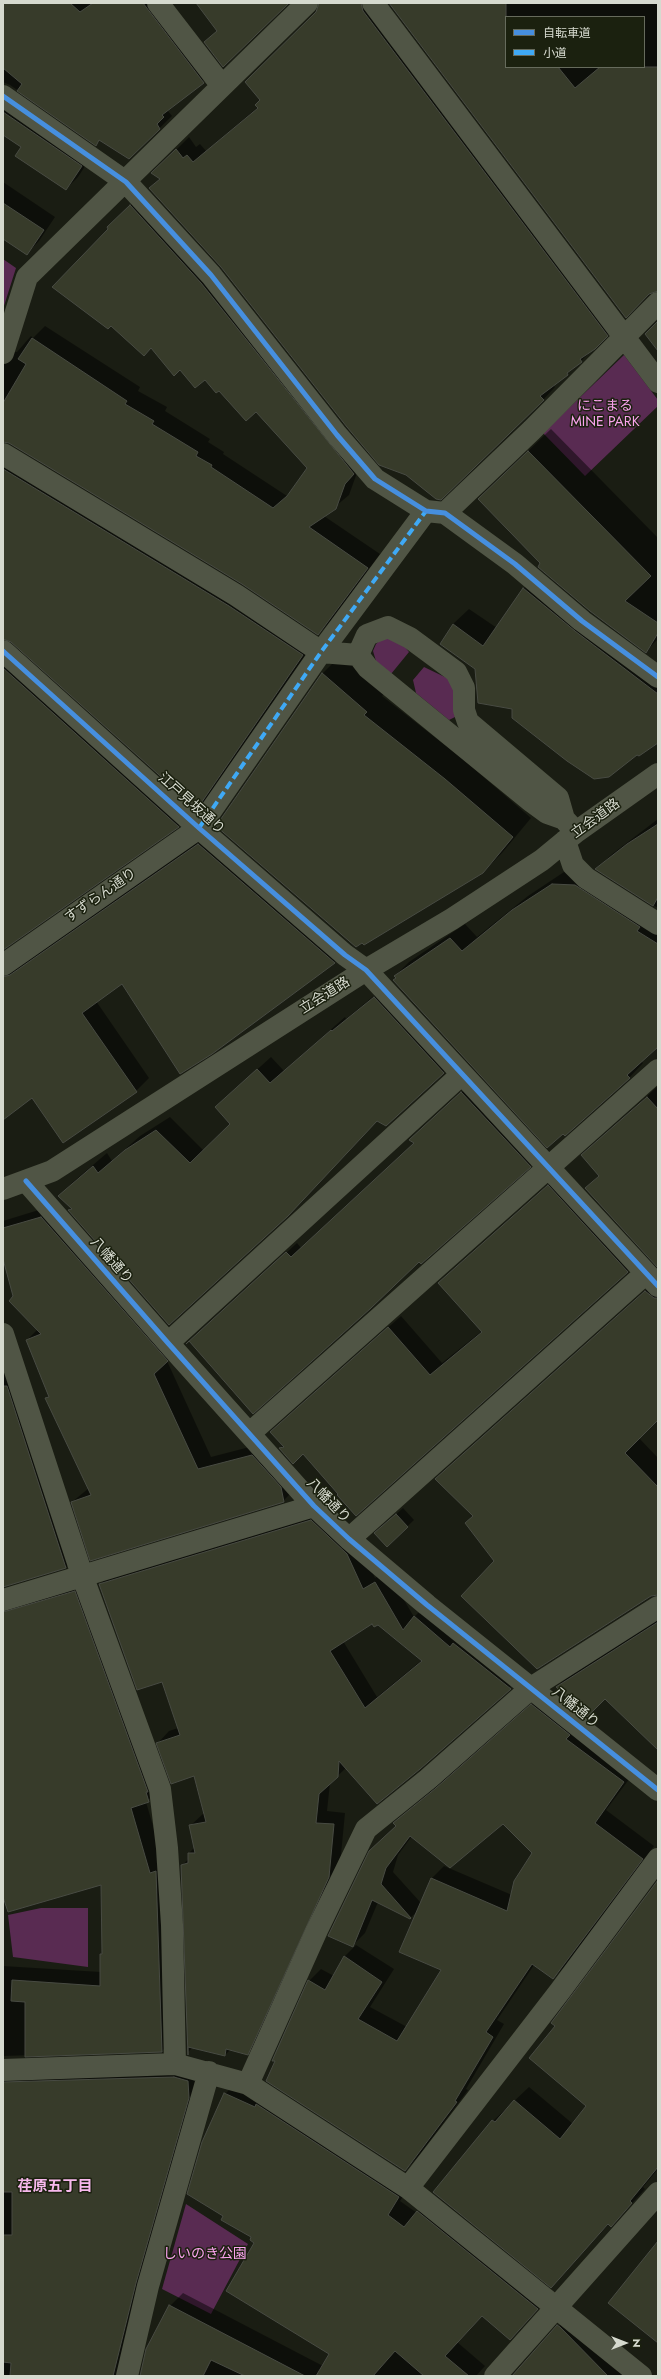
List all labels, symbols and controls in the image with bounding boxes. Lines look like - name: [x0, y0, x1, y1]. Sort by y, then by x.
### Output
- legend: [505, 16, 645, 68]
- text: 自転車道: [543, 24, 591, 42]
- text: 小道: [543, 44, 567, 62]
- park label: にこまる MINE PARK: [570, 399, 640, 432]
- street label: 江戸見坂通り: [154, 770, 228, 838]
- street label: 立会道路: [568, 796, 624, 842]
- street label: すずらん通り: [62, 865, 140, 927]
- street label: 立会道路: [297, 974, 353, 1018]
- street label: 八幡通り: [86, 1234, 136, 1288]
- street label: 八幡通り: [303, 1475, 353, 1527]
- street label: 八幡通り: [548, 1684, 602, 1732]
- district label: 荏原五丁目: [18, 2178, 92, 2196]
- park label: しいのき公園: [163, 2247, 247, 2263]
- north arrow: [605, 2323, 645, 2363]
- text: N: [629, 2339, 645, 2347]

